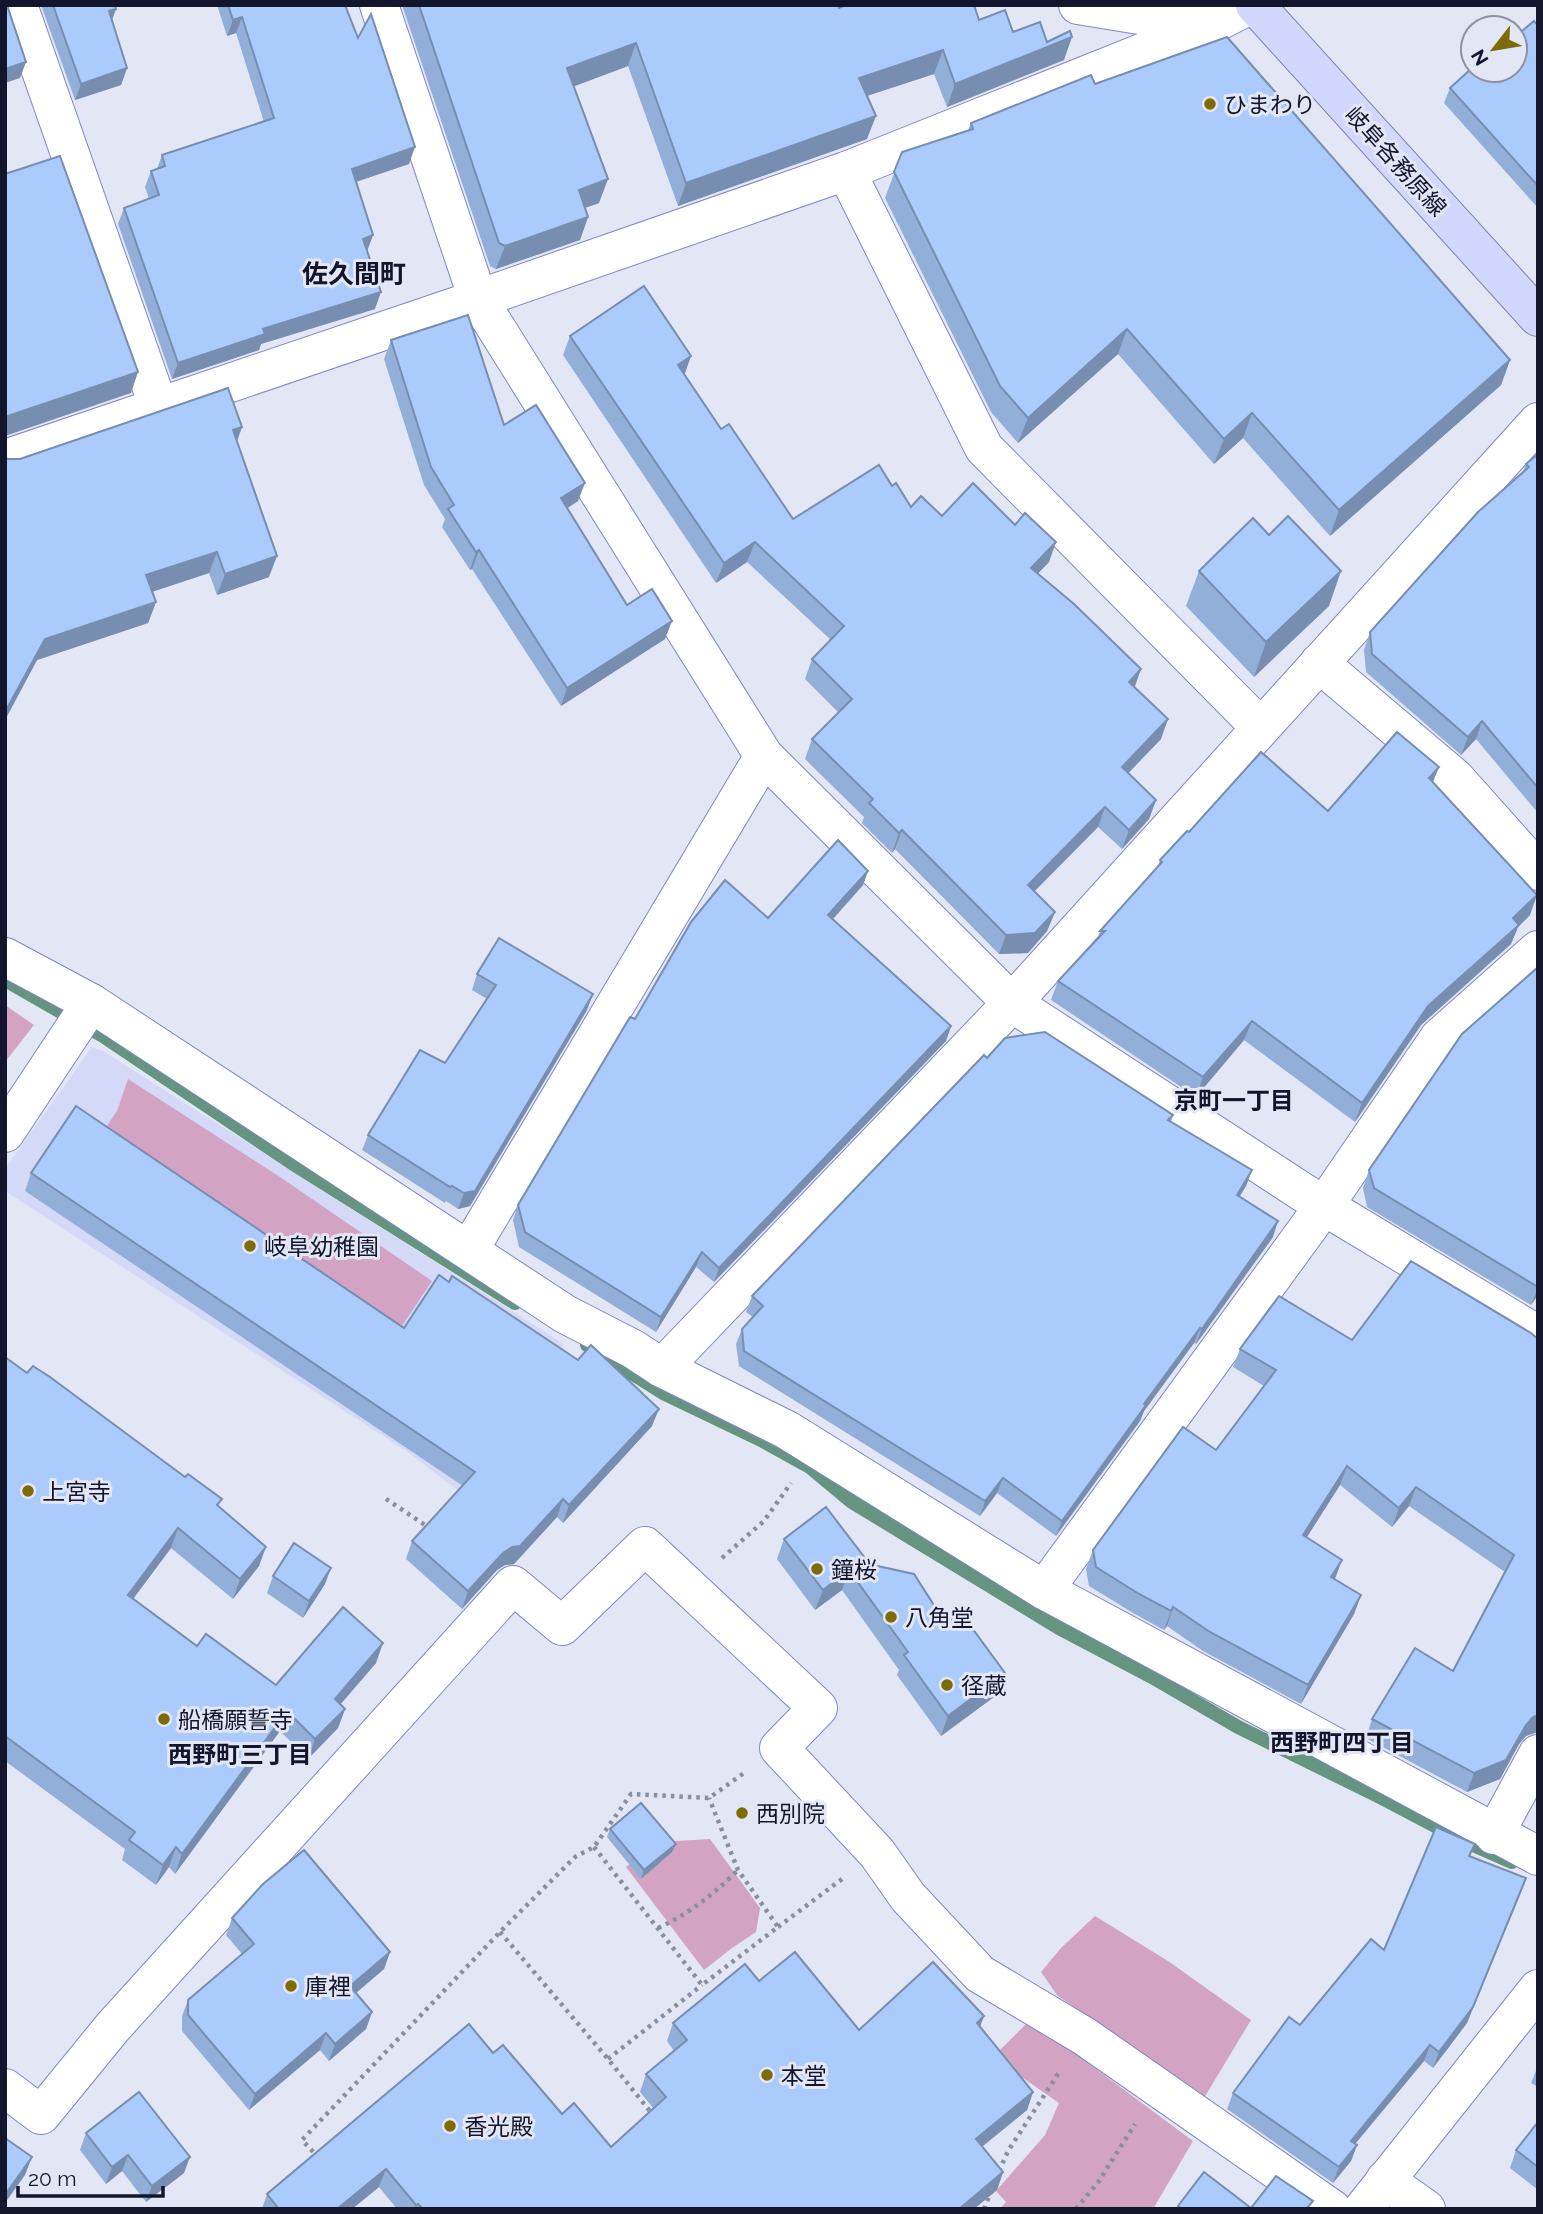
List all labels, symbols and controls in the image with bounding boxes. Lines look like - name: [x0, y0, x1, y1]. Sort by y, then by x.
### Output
- north arrow: [1459, 14, 1529, 84]
- text: N: [1466, 46, 1493, 70]
- place label: ひまわり: [1224, 91, 1316, 118]
- marker: ひまわり: [1202, 96, 1218, 112]
- street label: 岐阜各務原線: [1340, 101, 1452, 221]
- district label: 佐久間町: [302, 259, 406, 289]
- district label: 京町一丁目: [1174, 1086, 1294, 1115]
- place label: 岐阜幼稚園: [264, 1233, 379, 1260]
- marker: 岐阜幼稚園: [242, 1238, 258, 1254]
- place label: 上宮寺: [42, 1478, 111, 1505]
- marker: 上宮寺: [20, 1483, 36, 1499]
- place label: 鐘桜: [831, 1556, 877, 1583]
- marker: 鐘桜: [809, 1561, 825, 1577]
- place label: 八角堂: [905, 1604, 974, 1631]
- marker: 八角堂: [883, 1609, 899, 1625]
- place label: 径蔵: [961, 1672, 1007, 1699]
- marker: 径蔵: [939, 1677, 955, 1693]
- place label: 船橋願誓寺: [178, 1706, 293, 1733]
- marker: 船橋願誓寺: [156, 1711, 172, 1727]
- district label: 西野町四丁目: [1270, 1728, 1414, 1757]
- district label: 西野町三丁目: [168, 1740, 312, 1769]
- place label: 西別院: [756, 1800, 825, 1827]
- marker: 西別院: [734, 1805, 750, 1821]
- place label: 庫裡: [305, 1973, 351, 2000]
- marker: 庫裡: [283, 1978, 299, 1994]
- place label: 本堂: [781, 2062, 827, 2089]
- marker: 本堂: [759, 2067, 775, 2083]
- place label: 香光殿: [464, 2113, 533, 2140]
- marker: 香光殿: [442, 2118, 458, 2134]
- scale bar: [18, 2154, 163, 2198]
- text: 20 m: [28, 2166, 76, 2191]

